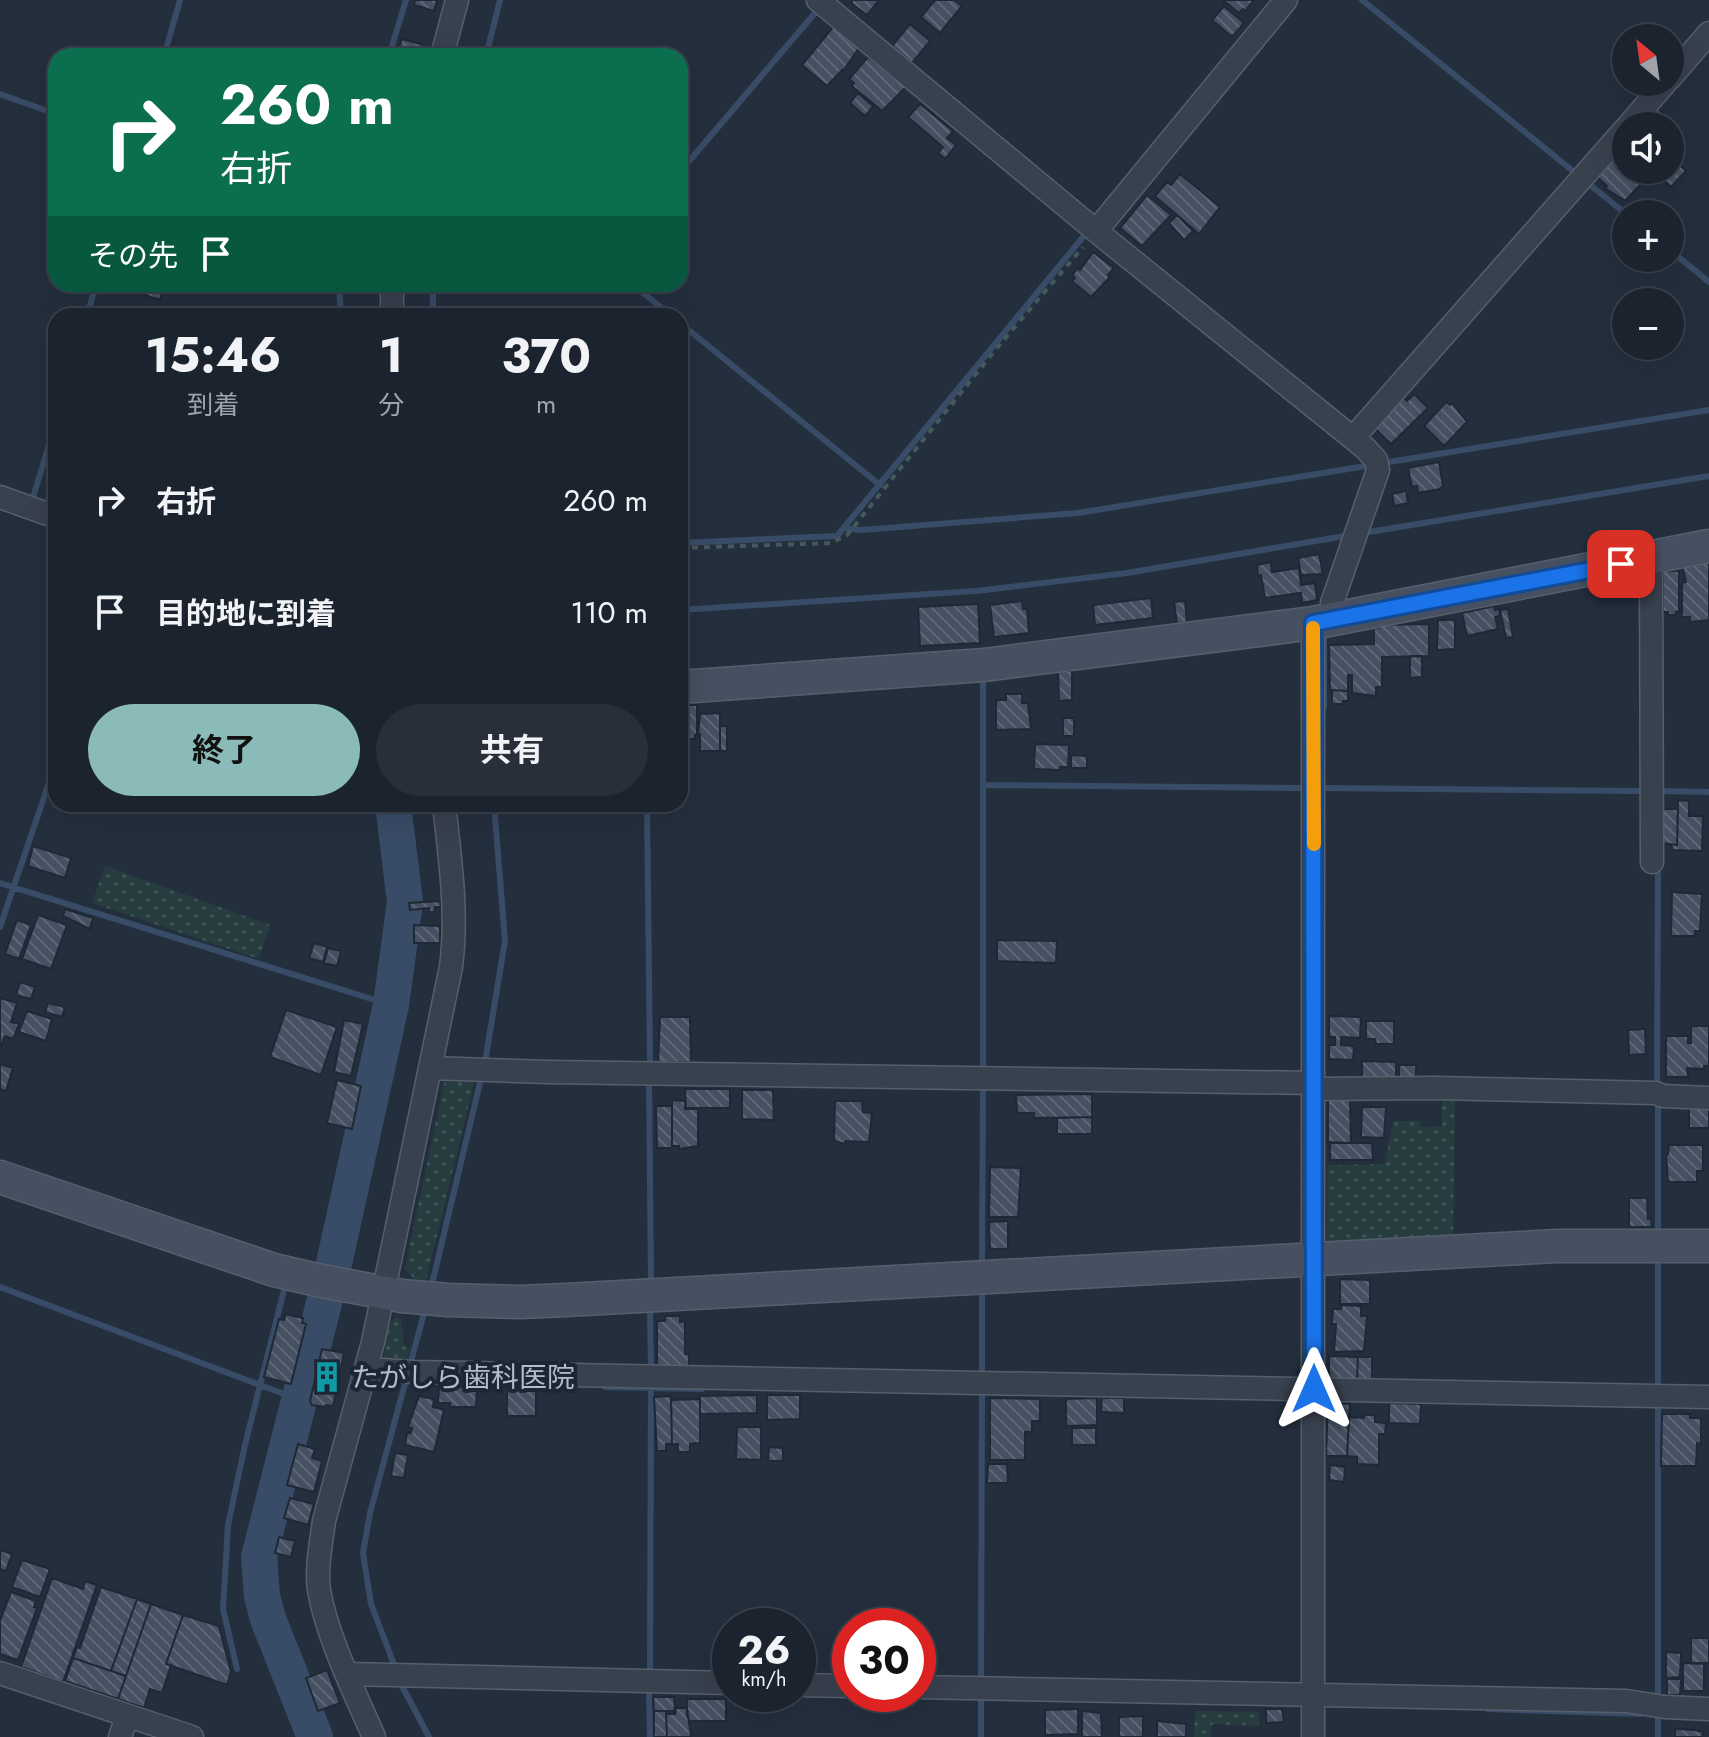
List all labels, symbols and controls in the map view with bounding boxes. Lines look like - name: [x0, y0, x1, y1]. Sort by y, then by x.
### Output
- north arrow: [1612, 24, 1684, 96]
- map controls: [1612, 24, 1684, 360]
- text: 260 m: [220, 64, 394, 145]
- icon: right: [88, 80, 192, 184]
- button: sound: [1612, 112, 1684, 184]
- text: 右折: [220, 142, 292, 194]
- button: +: [1612, 200, 1684, 272]
- icon: arrive: [194, 232, 238, 276]
- text: その先: [88, 234, 178, 277]
- button: −: [1612, 288, 1684, 360]
- text: 15:46: [145, 321, 281, 390]
- text: 1: [379, 321, 404, 390]
- text: 370: [501, 322, 591, 391]
- text: m: [536, 385, 556, 423]
- text: 到着: [187, 386, 239, 424]
- text: 分: [378, 386, 404, 424]
- icon: right: [88, 478, 132, 522]
- text: 260 m: [563, 479, 648, 522]
- text: 右折: [156, 480, 216, 523]
- pin: [1587, 530, 1655, 598]
- icon: arrive: [1599, 542, 1643, 586]
- icon: arrive: [88, 590, 132, 634]
- text: 110 m: [571, 591, 648, 634]
- text: 目的地に到着: [156, 592, 336, 635]
- button: 終了: [88, 704, 360, 796]
- button: 共有: [376, 704, 648, 796]
- position arrow: [1272, 1347, 1356, 1431]
- place label: たがしら歯科医院: [351, 1357, 575, 1398]
- building icon: たがしら歯科医院: [310, 1360, 344, 1394]
- speed limit sign: 30: [832, 1608, 936, 1712]
- text: 26: [738, 1621, 791, 1679]
- text: km/h: [741, 1665, 787, 1694]

